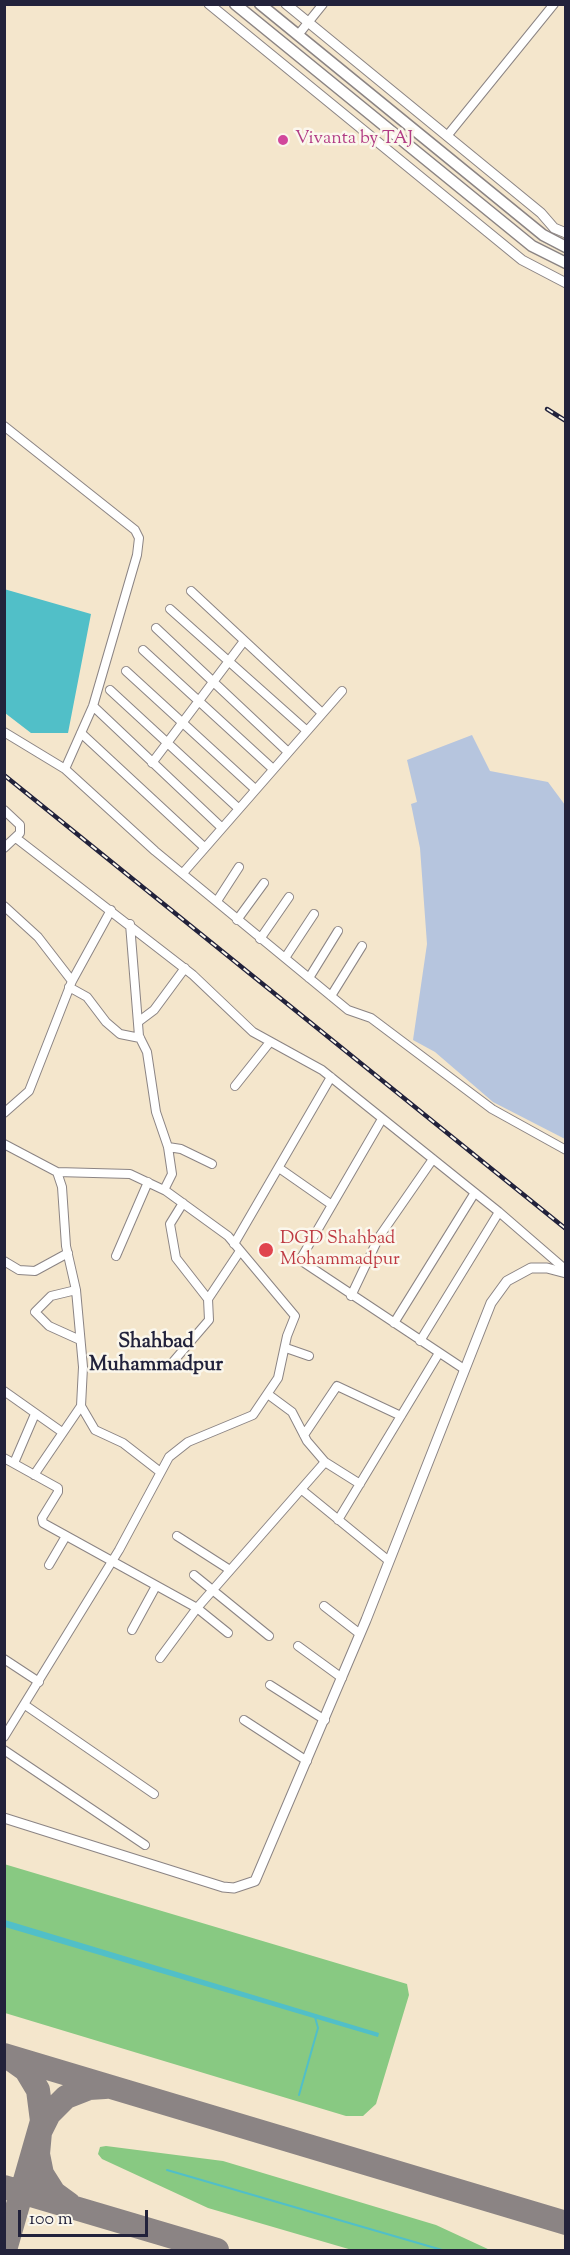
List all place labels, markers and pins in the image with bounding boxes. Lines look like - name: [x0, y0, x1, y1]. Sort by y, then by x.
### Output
- place label: Vivanta by TAJ: [295, 129, 413, 151]
- marker: Vivanta by TAJ: [276, 133, 290, 147]
- place label: DGD Shahbad Mohammadpur: [280, 1229, 400, 1272]
- marker: DGD Shahbad Mohammadpur: [257, 1241, 275, 1259]

